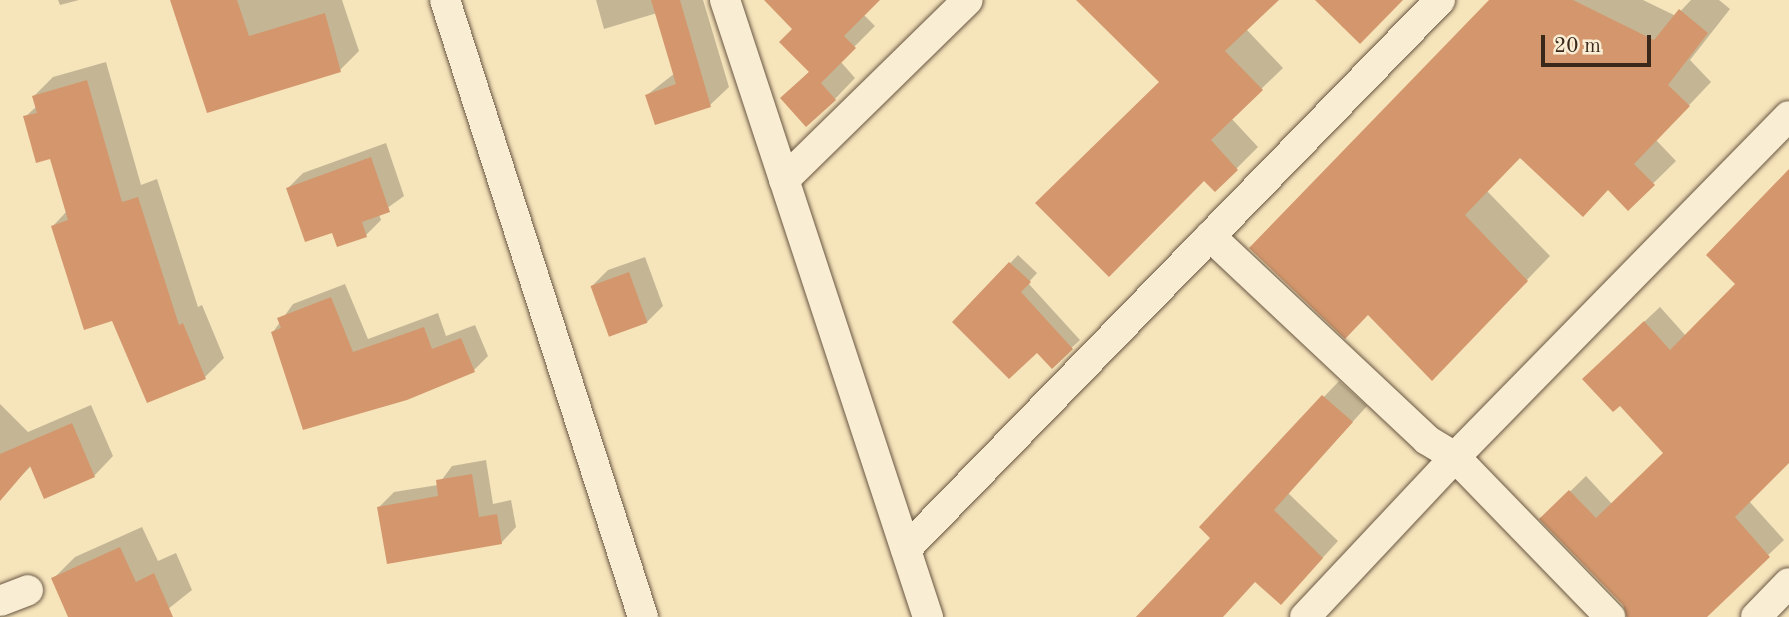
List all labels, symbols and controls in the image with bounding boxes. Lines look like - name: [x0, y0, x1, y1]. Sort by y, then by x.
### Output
- scale bar: [1544, 21, 1654, 65]
- text: 20 m: [1554, 36, 1601, 57]

